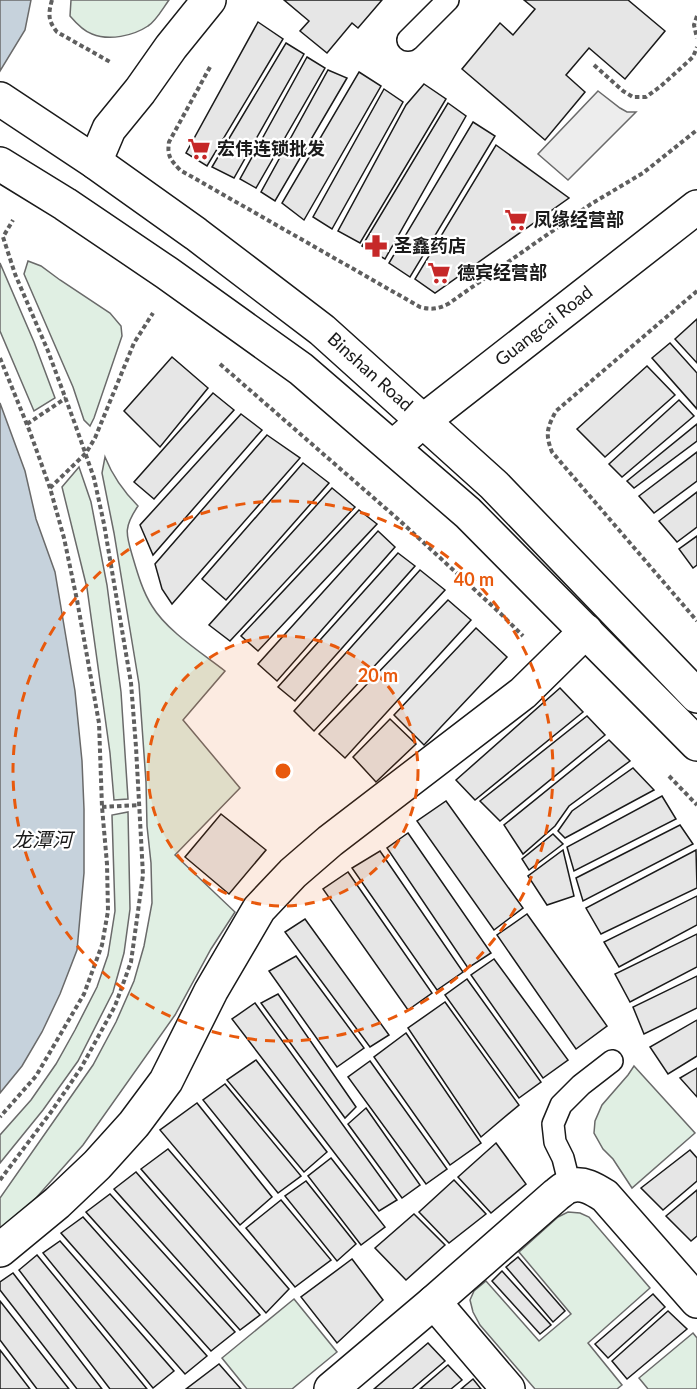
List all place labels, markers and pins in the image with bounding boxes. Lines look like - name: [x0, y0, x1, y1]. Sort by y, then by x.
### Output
- supermarket icon: 宏伟连锁批发: [186, 136, 212, 162]
- place label: 宏伟连锁批发: [217, 137, 325, 159]
- supermarket icon: 凤缘经营部: [503, 207, 529, 233]
- place label: 凤缘经营部: [534, 208, 624, 230]
- pharmacy icon: 圣鑫药店: [363, 233, 389, 259]
- place label: 圣鑫药店: [394, 234, 466, 256]
- supermarket icon: 德宾经营部: [426, 260, 452, 286]
- place label: 德宾经营部: [457, 261, 547, 283]
- centre of rings: [273, 761, 293, 781]

